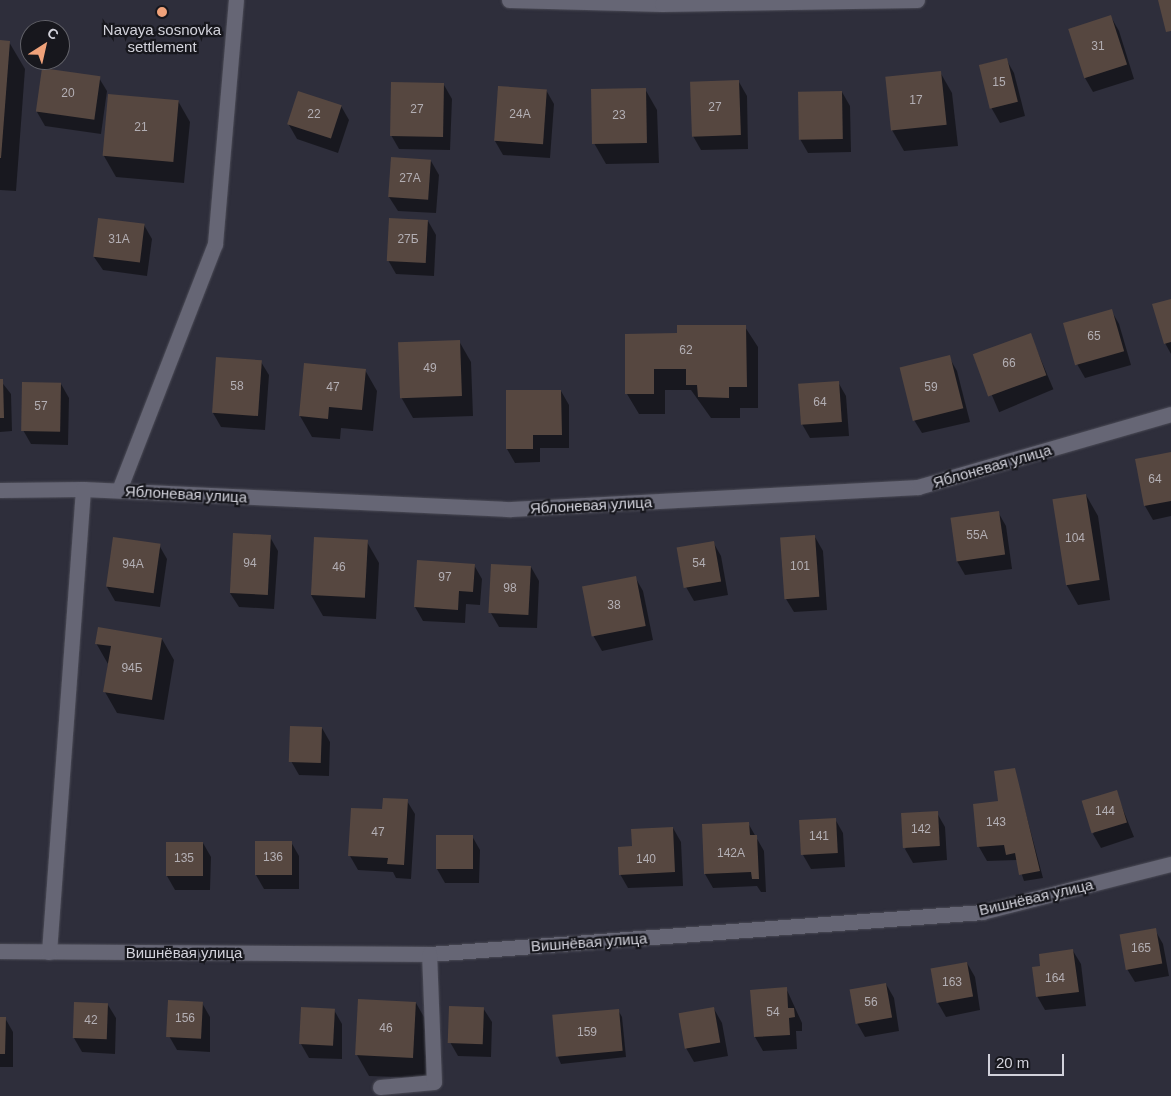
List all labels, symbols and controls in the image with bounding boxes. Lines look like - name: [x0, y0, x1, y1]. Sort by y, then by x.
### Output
- marker: Navaya sosnovka settlement: [156, 6, 168, 18]
- north arrow: [20, 20, 70, 70]
- place label: Navaya sosnovka settlement: [103, 20, 221, 55]
- text: С: [44, 24, 62, 43]
- house number: 31: [1091, 40, 1105, 54]
- house number: 15: [992, 76, 1006, 90]
- house number: 20: [61, 87, 75, 101]
- house number: 17: [909, 94, 923, 108]
- house number: 27: [708, 101, 722, 115]
- house number: 27: [410, 103, 424, 117]
- house number: 22: [307, 108, 321, 122]
- house number: 24А: [509, 108, 531, 122]
- house number: 23: [612, 109, 626, 123]
- house number: 21: [134, 121, 148, 135]
- house number: 27А: [399, 172, 421, 186]
- house number: 31А: [108, 233, 130, 247]
- house number: 27Б: [397, 233, 419, 247]
- house number: 65: [1087, 330, 1101, 344]
- house number: 62: [679, 344, 693, 358]
- house number: 66: [1002, 357, 1016, 371]
- house number: 49: [423, 362, 437, 376]
- house number: 58: [230, 380, 244, 394]
- house number: 47: [326, 381, 340, 395]
- house number: 59: [924, 381, 938, 395]
- house number: 64: [813, 396, 827, 410]
- house number: 57: [34, 400, 48, 414]
- street label: Яблоневая улица: [931, 440, 1053, 492]
- house number: 64: [1148, 473, 1162, 487]
- street label: Яблоневая улица: [124, 482, 248, 506]
- street label: Яблоневая улица: [529, 493, 653, 517]
- house number: 55А: [966, 529, 988, 543]
- house number: 104: [1065, 532, 1085, 546]
- house number: 94: [243, 557, 257, 571]
- house number: 54: [692, 557, 706, 571]
- house number: 94А: [122, 558, 144, 572]
- house number: 101: [790, 560, 810, 574]
- house number: 46: [332, 561, 346, 575]
- house number: 97: [438, 571, 452, 585]
- house number: 98: [503, 582, 517, 596]
- house number: 38: [607, 599, 621, 613]
- house number: 94Б: [121, 662, 143, 676]
- house number: 144: [1095, 805, 1115, 819]
- house number: 143: [986, 816, 1006, 830]
- house number: 142: [911, 823, 931, 837]
- house number: 47: [371, 826, 385, 840]
- house number: 141: [809, 830, 829, 844]
- house number: 142А: [717, 847, 745, 861]
- house number: 136: [263, 851, 283, 865]
- house number: 135: [174, 852, 194, 866]
- house number: 140: [636, 853, 656, 867]
- street label: Вишнёвая улица: [977, 875, 1095, 919]
- street label: Вишнёвая улица: [530, 929, 648, 955]
- house number: 165: [1131, 942, 1151, 956]
- street label: Вишнёвая улица: [126, 944, 242, 962]
- house number: 164: [1045, 972, 1065, 986]
- house number: 163: [942, 976, 962, 990]
- house number: 56: [864, 996, 878, 1010]
- house number: 54: [766, 1006, 780, 1020]
- house number: 156: [175, 1012, 195, 1026]
- house number: 42: [84, 1014, 98, 1028]
- house number: 46: [379, 1022, 393, 1036]
- house number: 159: [577, 1026, 597, 1040]
- scale bar: [991, 1044, 1067, 1076]
- text: 20 m: [996, 1054, 1029, 1071]

